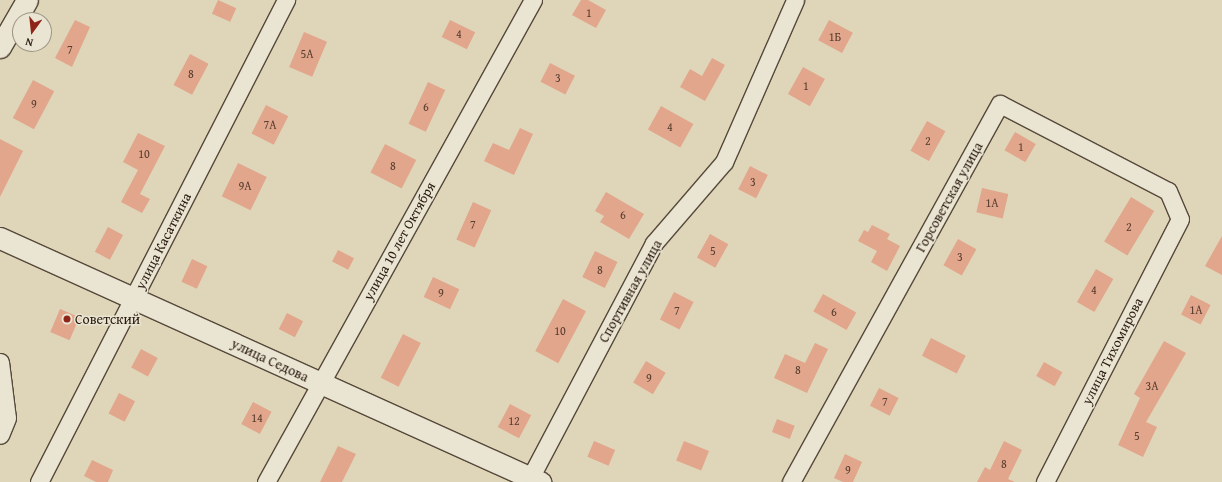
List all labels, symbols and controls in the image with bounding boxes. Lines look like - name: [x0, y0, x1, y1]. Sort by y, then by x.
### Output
- house number: 1: [586, 6, 592, 20]
- north arrow: [12, 12, 52, 52]
- house number: 4: [456, 27, 462, 41]
- house number: 1Б: [829, 30, 841, 44]
- text: N: [24, 34, 35, 51]
- house number: 7: [67, 43, 73, 57]
- house number: 5А: [300, 47, 314, 61]
- house number: 8: [188, 67, 194, 81]
- house number: 3: [555, 71, 561, 85]
- house number: 1: [803, 79, 809, 93]
- house number: 9: [31, 97, 37, 111]
- house number: 6: [423, 100, 429, 114]
- house number: 7А: [263, 118, 277, 132]
- house number: 4: [667, 120, 673, 134]
- house number: 2: [925, 134, 931, 148]
- street label: Горсоветская улица: [912, 139, 986, 255]
- house number: 1: [1018, 140, 1024, 154]
- house number: 10: [138, 147, 150, 161]
- house number: 8: [390, 159, 396, 173]
- house number: 3: [750, 175, 756, 189]
- house number: 9А: [238, 179, 252, 193]
- street label: улица 10 лет Октября: [359, 179, 439, 303]
- street label: улица Касаткина: [131, 190, 195, 292]
- house number: 1А: [985, 196, 999, 210]
- house number: 6: [620, 208, 626, 222]
- house number: 7: [470, 218, 476, 232]
- house number: 2: [1126, 220, 1132, 234]
- street label: Спортивная улица: [595, 237, 665, 345]
- house number: 5: [710, 244, 716, 258]
- house number: 3: [957, 250, 963, 264]
- house number: 8: [597, 263, 603, 277]
- house number: 4: [1091, 283, 1097, 297]
- house number: 9: [438, 286, 444, 300]
- street label: улица Тихомирова: [1078, 295, 1146, 407]
- house number: 1А: [1189, 303, 1203, 317]
- house number: 7: [674, 304, 680, 318]
- house number: 6: [831, 305, 837, 319]
- place label: Советский: [75, 311, 140, 327]
- marker: Советский: [62, 314, 72, 324]
- house number: 10: [554, 324, 566, 338]
- street label: улица Седова: [229, 335, 311, 385]
- house number: 8: [795, 363, 801, 377]
- house number: 9: [646, 371, 652, 385]
- house number: 3А: [1145, 379, 1159, 393]
- house number: 7: [882, 395, 888, 409]
- house number: 14: [251, 411, 263, 425]
- house number: 12: [508, 414, 520, 428]
- house number: 5: [1134, 429, 1140, 443]
- house number: 8: [1001, 457, 1007, 471]
- house number: 9: [845, 463, 851, 477]

